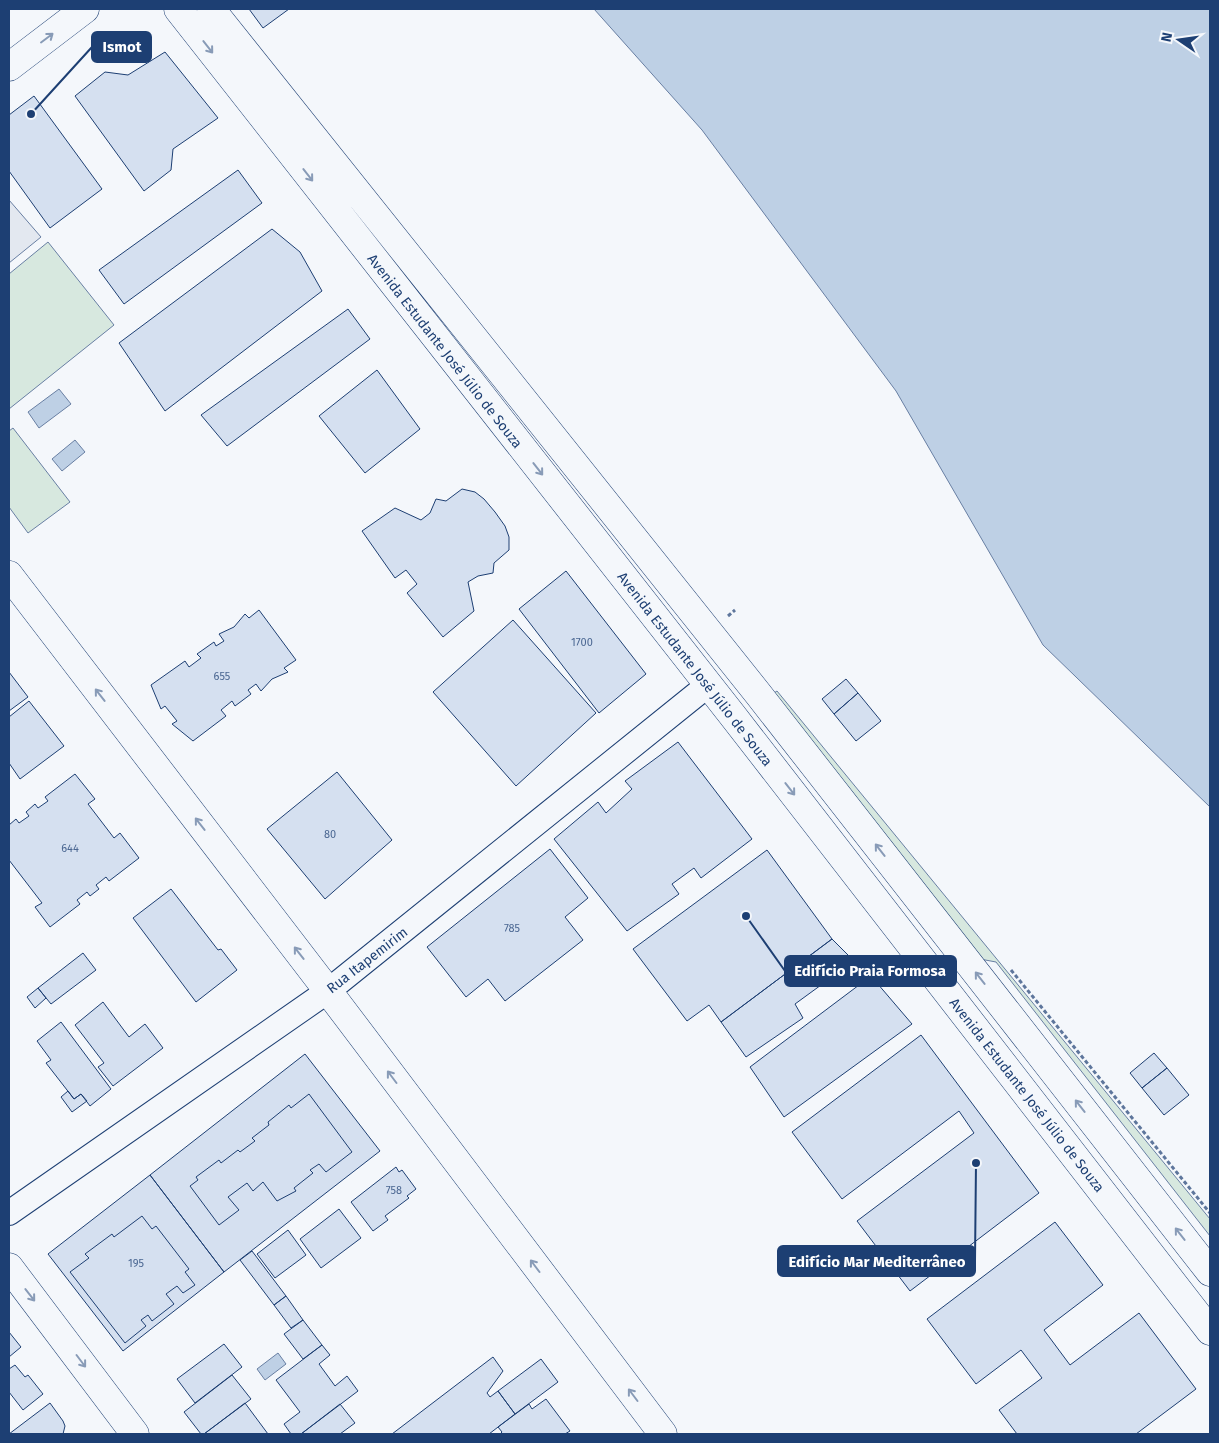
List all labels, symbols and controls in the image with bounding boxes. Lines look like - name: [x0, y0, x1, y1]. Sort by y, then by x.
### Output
- north arrow: [1154, 15, 1204, 65]
- text: N: [1157, 31, 1176, 44]
- one-way arrow: [40, 32, 53, 43]
- callout: Ismot: [92, 32, 151, 62]
- text: Ismot: [103, 38, 142, 56]
- one-way arrow: [203, 40, 214, 53]
- one-way arrow: [303, 168, 314, 181]
- street label: Avenida Estudante José Júlio de Souza: [363, 251, 526, 452]
- one-way arrow: [532, 462, 543, 475]
- street label: Avenida Estudante José Júlio de Souza: [613, 569, 776, 770]
- house number: 1700: [571, 636, 593, 649]
- house number: 655: [214, 670, 231, 683]
- one-way arrow: [95, 689, 106, 702]
- one-way arrow: [784, 782, 795, 795]
- one-way arrow: [194, 818, 205, 831]
- house number: 80: [324, 828, 336, 841]
- house number: 644: [61, 842, 79, 855]
- one-way arrow: [875, 843, 886, 856]
- house number: 785: [504, 922, 521, 935]
- street label: Rua Itapemirim: [324, 924, 411, 997]
- one-way arrow: [293, 946, 304, 959]
- callout: Edifício Praia Formosa: [785, 956, 956, 986]
- text: Edifício Praia Formosa: [794, 962, 946, 980]
- one-way arrow: [975, 971, 986, 984]
- street label: Avenida Estudante José Júlio de Souza: [945, 995, 1108, 1196]
- one-way arrow: [387, 1070, 397, 1084]
- one-way arrow: [1075, 1099, 1086, 1112]
- house number: 758: [386, 1184, 402, 1197]
- one-way arrow: [1175, 1228, 1186, 1241]
- callout: Edifício Mar Mediterrâneo: [778, 1246, 975, 1276]
- text: Edifício Mar Mediterrâneo: [788, 1253, 966, 1271]
- house number: 195: [128, 1257, 145, 1270]
- one-way arrow: [530, 1259, 540, 1273]
- one-way arrow: [25, 1288, 36, 1301]
- one-way arrow: [76, 1354, 87, 1367]
- one-way arrow: [628, 1389, 639, 1402]

